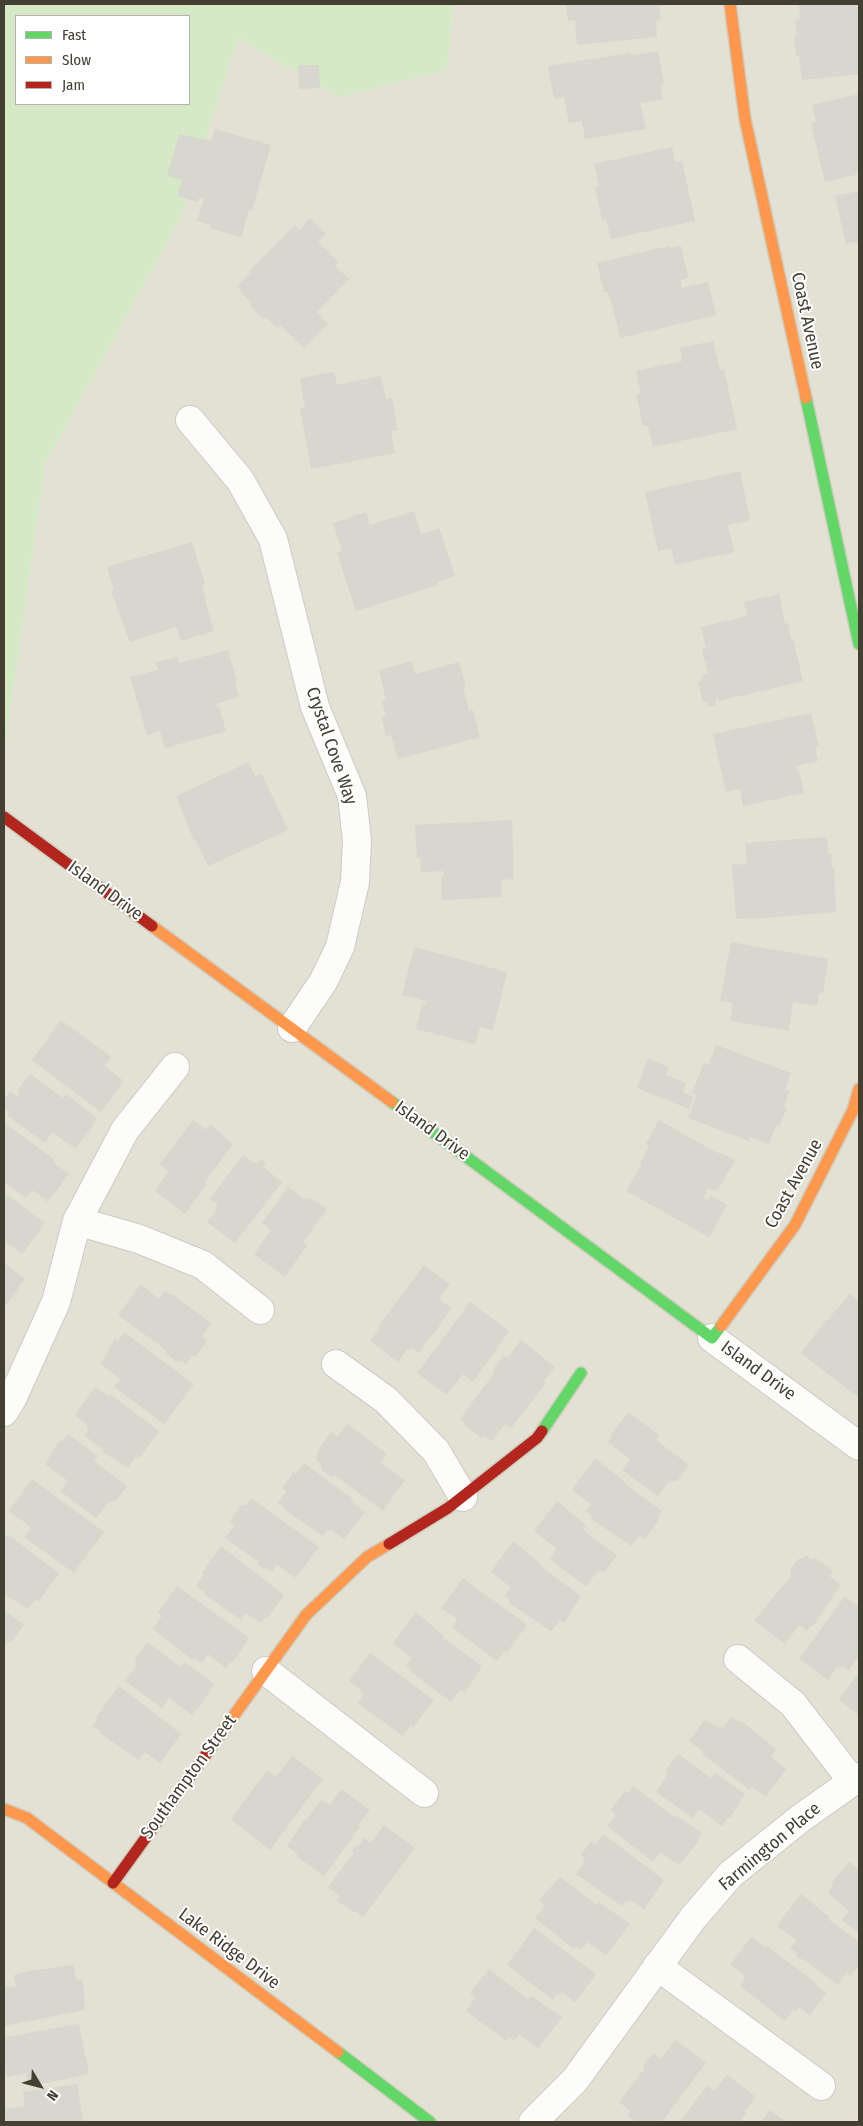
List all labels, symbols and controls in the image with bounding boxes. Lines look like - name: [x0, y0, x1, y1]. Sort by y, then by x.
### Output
- legend: [15, 15, 190, 105]
- text: Fast: [62, 26, 86, 44]
- text: Slow: [62, 51, 91, 69]
- text: Jam: [62, 76, 85, 94]
- street label: Coast Avenue: [786, 270, 828, 372]
- street label: Crystal Cove Way: [301, 684, 361, 808]
- street label: Island Drive: [63, 857, 147, 925]
- street label: Island Drive: [390, 1097, 474, 1165]
- street label: Coast Avenue: [761, 1136, 827, 1232]
- street label: Island Drive: [716, 1337, 800, 1405]
- street label: Southampton Street: [137, 1711, 241, 1843]
- street label: Farmington Place: [715, 1798, 825, 1896]
- street label: Lake Ridge Drive: [174, 1904, 284, 1994]
- north arrow: [15, 2061, 65, 2111]
- text: N: [43, 2087, 62, 2104]

